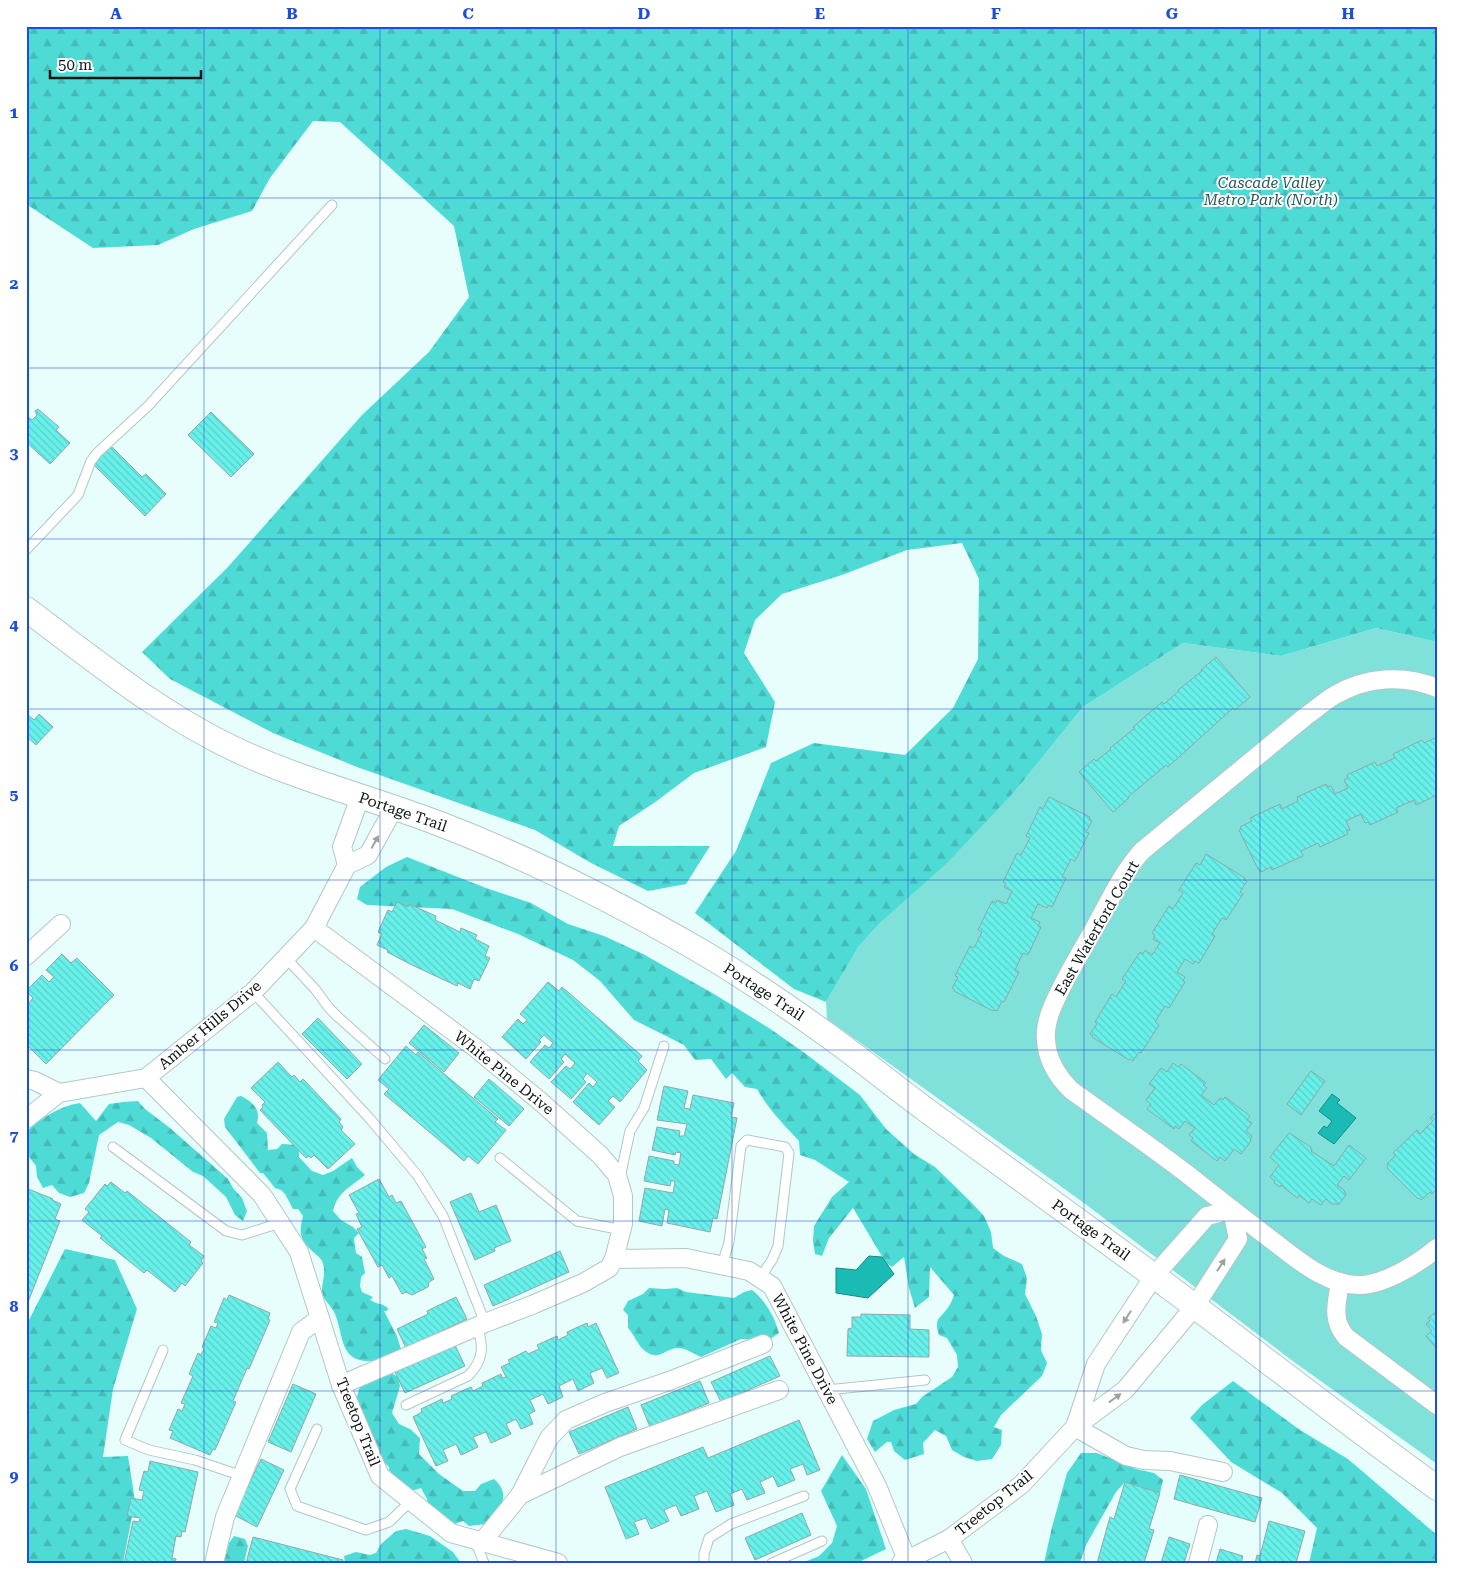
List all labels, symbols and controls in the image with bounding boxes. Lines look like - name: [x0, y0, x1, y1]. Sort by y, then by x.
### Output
- text: A: [110, 4, 122, 23]
- text: B: [286, 4, 298, 23]
- text: C: [462, 4, 474, 23]
- text: D: [638, 4, 651, 23]
- text: E: [815, 4, 825, 23]
- text: F: [991, 4, 1001, 23]
- text: G: [1166, 4, 1179, 23]
- text: H: [1341, 4, 1355, 23]
- scale bar: [50, 48, 201, 80]
- text: 50 m: [58, 56, 93, 74]
- text: 1: [10, 103, 19, 122]
- park label: Cascade Valley Metro Park (North): [1203, 174, 1338, 209]
- text: 2: [10, 274, 19, 293]
- text: 3: [10, 444, 19, 463]
- text: 4: [10, 615, 19, 634]
- text: 5: [10, 785, 19, 804]
- street label: Portage Trail: [356, 788, 450, 836]
- one-way arrow: [371, 835, 380, 848]
- street label: East Waterford Court: [1051, 857, 1143, 999]
- text: 6: [10, 956, 19, 975]
- street label: Portage Trail: [720, 959, 808, 1025]
- street label: Amber Hills Drive: [155, 977, 265, 1073]
- street label: White Pine Drive: [451, 1027, 557, 1119]
- text: 7: [10, 1126, 19, 1145]
- street label: Portage Trail: [1048, 1196, 1134, 1265]
- one-way arrow: [1216, 1259, 1226, 1272]
- street label: White Pine Drive: [768, 1291, 842, 1407]
- text: 8: [10, 1297, 19, 1316]
- one-way arrow: [1123, 1310, 1132, 1323]
- street label: Treetop Trail: [332, 1375, 384, 1469]
- one-way arrow: [1108, 1393, 1121, 1403]
- street label: Treetop Trail: [952, 1466, 1037, 1540]
- text: 9: [10, 1467, 19, 1486]

